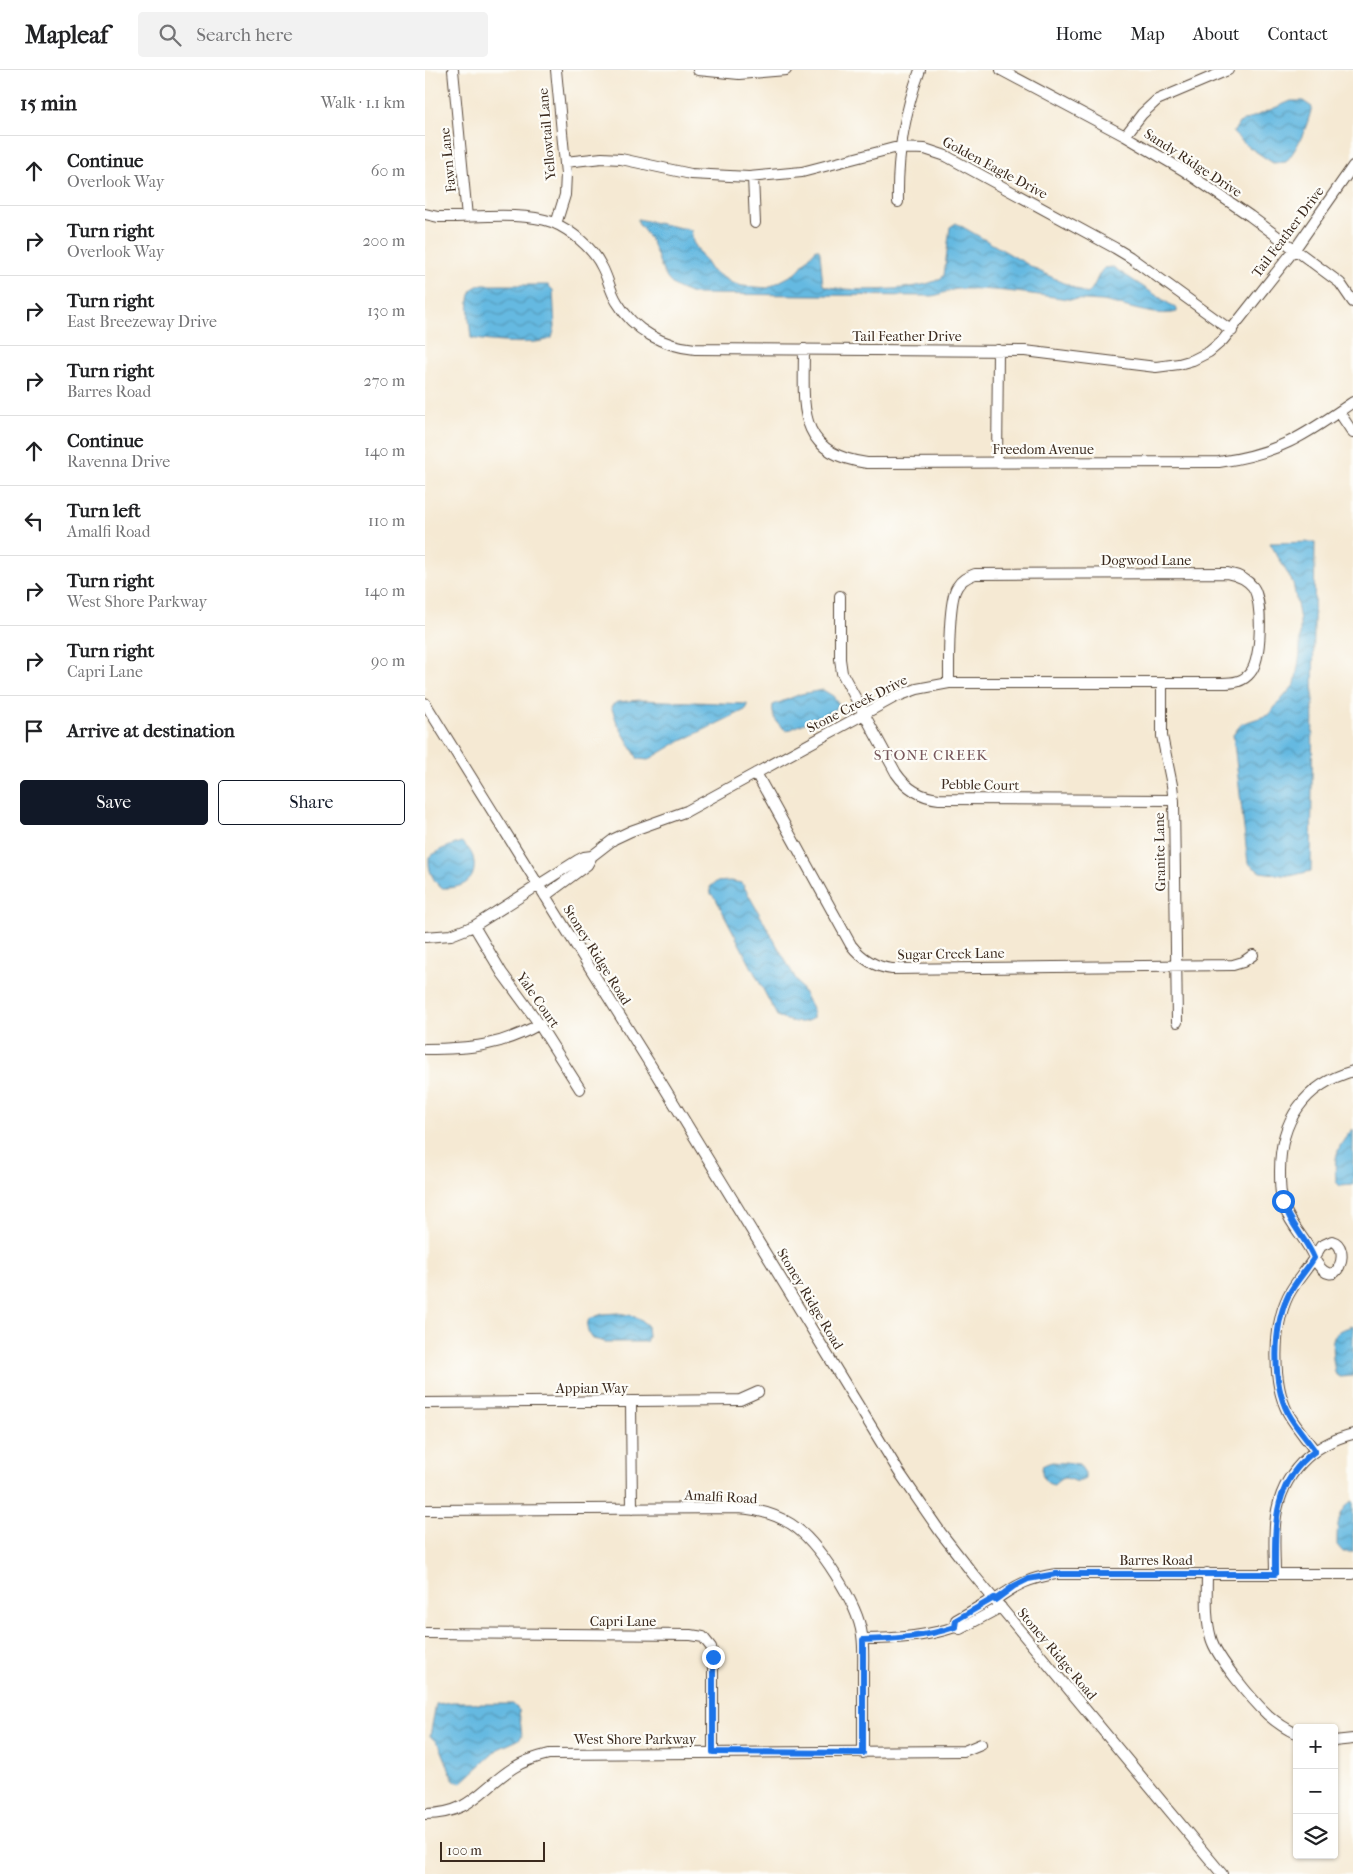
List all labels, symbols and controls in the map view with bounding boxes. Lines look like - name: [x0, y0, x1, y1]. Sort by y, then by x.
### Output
- search box: [138, 12, 488, 57]
- text: Mapleaf: [25, 21, 108, 49]
- icon: search: [156, 21, 184, 49]
- text: Search here: [196, 24, 293, 46]
- text: Home: [1055, 24, 1102, 45]
- text: Map: [1130, 24, 1165, 45]
- text: About: [1193, 24, 1239, 45]
- text: Contact: [1267, 24, 1328, 45]
- street label: Yellowtail Lane: [534, 87, 560, 182]
- text: 15 min: [20, 91, 77, 115]
- text: Walk · 1.1 km: [321, 93, 405, 112]
- street label: Sandy Ridge Drive: [1141, 125, 1245, 201]
- street label: Fawn Lane: [436, 127, 460, 193]
- street label: Golden Eagle Drive: [939, 133, 1051, 203]
- text: Continue: [67, 150, 143, 172]
- icon: ahead: [20, 157, 48, 185]
- text: 60 m: [371, 161, 405, 180]
- text: Overlook Way: [67, 172, 164, 191]
- street label: Tail Feather Drive: [1248, 183, 1328, 281]
- text: Turn right: [67, 220, 154, 242]
- icon: right: [20, 227, 48, 255]
- text: 200 m: [362, 231, 405, 250]
- text: Overlook Way: [67, 242, 164, 261]
- text: Turn right: [67, 290, 154, 312]
- icon: right: [20, 297, 48, 325]
- text: 130 m: [367, 301, 405, 320]
- text: East Breezeway Drive: [67, 312, 217, 331]
- street label: Tail Feather Drive: [852, 328, 962, 345]
- text: Turn right: [67, 360, 154, 382]
- icon: right: [20, 367, 48, 395]
- text: 270 m: [364, 371, 405, 390]
- text: Barres Road: [67, 382, 151, 401]
- text: Continue: [67, 430, 143, 452]
- icon: ahead: [20, 437, 48, 465]
- text: 140 m: [364, 441, 405, 460]
- street label: Freedom Avenue: [992, 441, 1094, 458]
- text: Ravenna Drive: [67, 452, 170, 471]
- text: Turn left: [67, 500, 141, 522]
- icon: left: [20, 507, 48, 535]
- text: 110 m: [368, 511, 405, 530]
- text: Amalfi Road: [67, 522, 150, 541]
- street label: Dogwood Lane: [1101, 552, 1191, 569]
- text: Turn right: [67, 570, 154, 592]
- icon: right: [20, 577, 48, 605]
- text: 140 m: [364, 581, 405, 600]
- text: West Shore Parkway: [67, 592, 207, 611]
- text: Turn right: [67, 640, 154, 662]
- icon: right: [20, 647, 48, 675]
- text: 90 m: [371, 651, 405, 670]
- text: Capri Lane: [67, 662, 143, 681]
- street label: Stone Creek Drive: [804, 671, 910, 737]
- icon: arrive: [20, 717, 48, 745]
- text: Arrive at destination: [67, 720, 235, 742]
- district label: STONE CREEK: [874, 746, 988, 764]
- street label: Pebble Court: [941, 776, 1019, 794]
- button: Save: [20, 780, 208, 825]
- button: Share: [218, 780, 405, 825]
- street label: Granite Lane: [1151, 812, 1169, 892]
- street label: Stoney Ridge Road: [559, 902, 635, 1009]
- street label: Sugar Creek Lane: [897, 945, 1005, 963]
- street label: Yale Court: [512, 968, 563, 1031]
- route start: [1272, 1190, 1295, 1213]
- street label: Stoney Ridge Road: [773, 1245, 847, 1353]
- street label: Appian Way: [555, 1380, 629, 1397]
- street label: Amalfi Road: [683, 1487, 758, 1507]
- street label: Barres Road: [1119, 1552, 1193, 1569]
- street label: Stoney Ridge Road: [1014, 1605, 1101, 1704]
- street label: Capri Lane: [590, 1613, 656, 1630]
- route end: [702, 1646, 725, 1669]
- map controls: [1293, 1724, 1338, 1859]
- button: +: [1293, 1724, 1338, 1769]
- street label: West Shore Parkway: [573, 1731, 697, 1748]
- button: −: [1293, 1769, 1338, 1814]
- button: layers: [1293, 1814, 1338, 1859]
- scale bar: [440, 1839, 545, 1862]
- text: 100 m: [447, 1842, 482, 1859]

